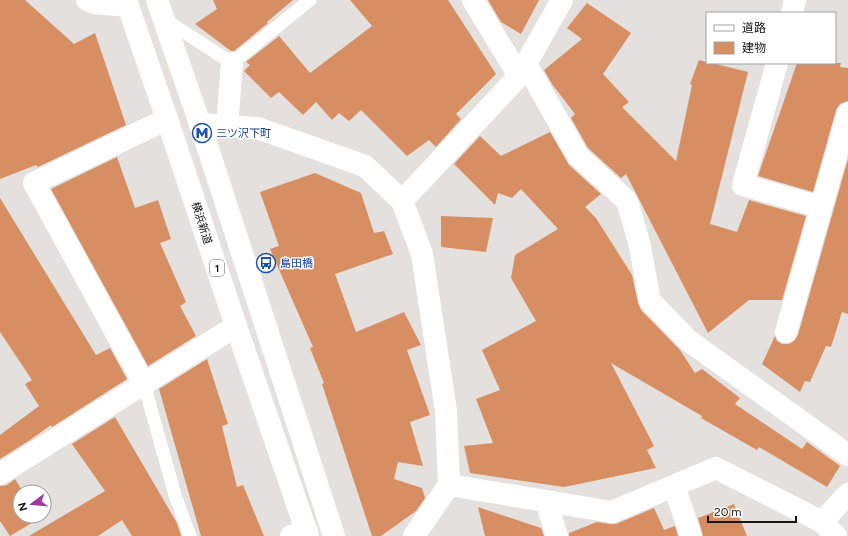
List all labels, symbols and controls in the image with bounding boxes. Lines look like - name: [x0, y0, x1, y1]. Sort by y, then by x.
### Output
- legend: [706, 12, 836, 64]
- text: 道路: [742, 21, 766, 35]
- text: 建物: [742, 41, 766, 55]
- metro station icon: 三ツ沢下町: [191, 122, 213, 144]
- place label: 三ツ沢下町: [216, 127, 271, 140]
- street label: 横浜新道: [189, 200, 215, 246]
- bus stop icon: 島田橋: [255, 252, 277, 274]
- place label: 島田橋: [280, 257, 313, 270]
- road number: 1: [210, 260, 224, 276]
- north arrow: [12, 484, 52, 524]
- scale bar: [708, 498, 796, 524]
- text: N: [15, 501, 30, 513]
- text: 20 m: [714, 505, 742, 519]

